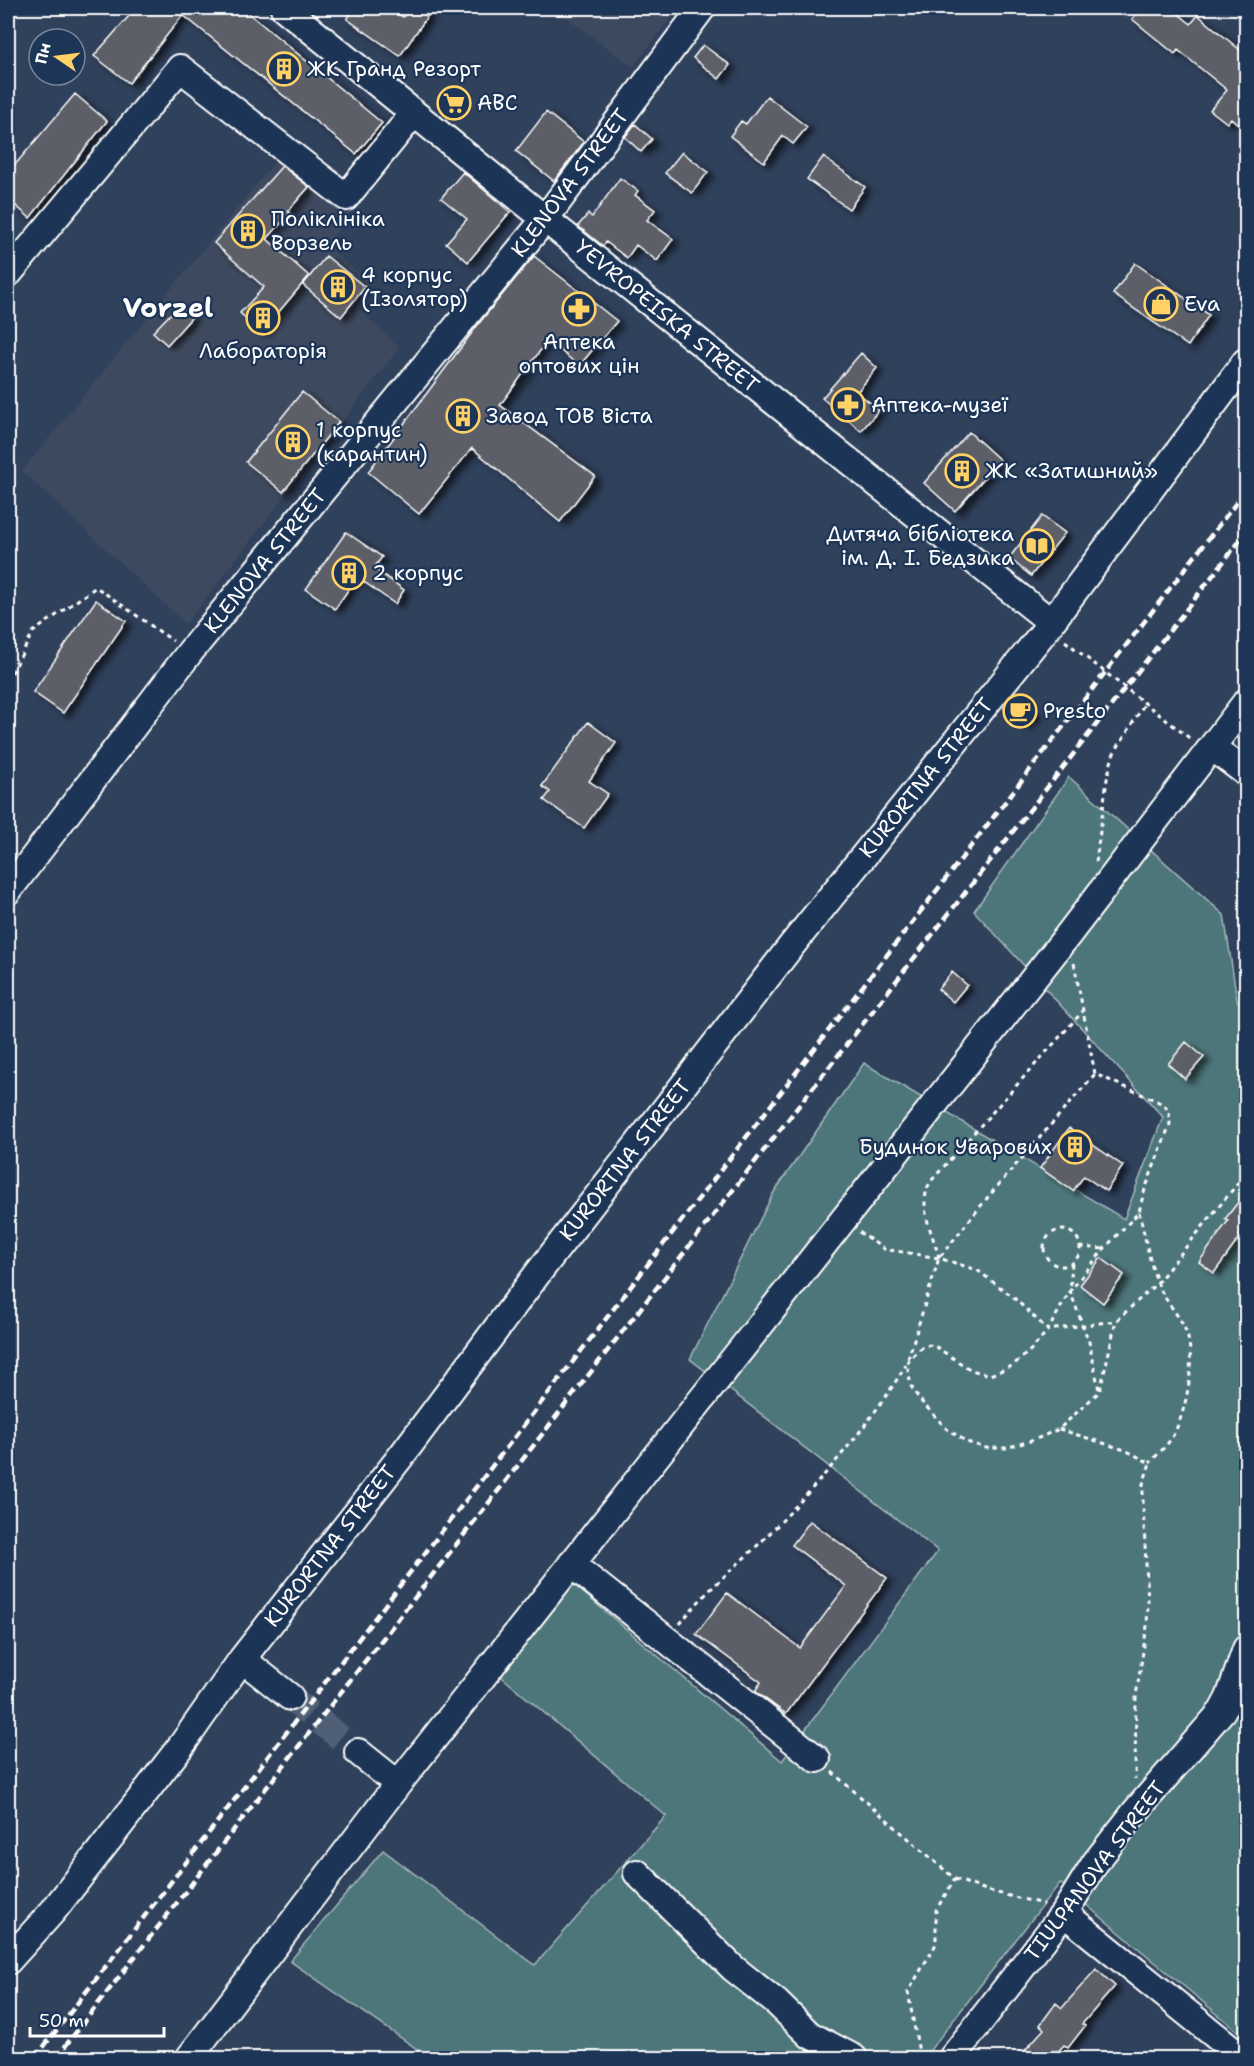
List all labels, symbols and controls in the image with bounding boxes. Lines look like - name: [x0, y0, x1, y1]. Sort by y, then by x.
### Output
- north arrow: [27, 27, 87, 87]
- text: Пн: [30, 41, 56, 66]
- building icon: ЖК Гранд Резорт: [266, 51, 302, 87]
- place label: ЖК Гранд Резорт: [307, 55, 481, 83]
- supermarket icon: ABC: [436, 85, 472, 121]
- place label: ABC: [477, 89, 518, 117]
- street label: KLENOVA STREET: [505, 103, 635, 263]
- place label: Поліклініка Ворзель: [271, 205, 385, 257]
- building icon: Поліклініка Ворзель: [230, 213, 266, 249]
- street label: YEVROPEISKA STREET: [569, 233, 765, 399]
- place label: 4 корпус (Ізолятор): [361, 261, 468, 313]
- building icon: 4 корпус (Ізолятор): [320, 269, 356, 305]
- shop icon: Eva: [1143, 286, 1179, 322]
- district label: Vorzel: [123, 289, 213, 326]
- place label: Eva: [1184, 290, 1220, 318]
- pharmacy icon: Аптека оптових цін: [561, 291, 597, 327]
- building icon: Лабораторія: [245, 300, 281, 336]
- place label: Аптека оптових цін: [518, 328, 640, 380]
- place label: Лабораторія: [199, 337, 327, 365]
- pharmacy icon: Аптека-музеї: [830, 387, 866, 423]
- place label: Аптека-музеї: [871, 391, 1009, 419]
- building icon: Завод ТОВ Віста: [445, 398, 481, 434]
- place label: Завод ТОВ Віста: [486, 402, 653, 430]
- place label: 1 корпус (карантин): [316, 416, 428, 468]
- building icon: 1 корпус (карантин): [275, 424, 311, 460]
- building icon: ЖК «Затишний»: [944, 453, 980, 489]
- place label: ЖК «Затишний»: [985, 457, 1158, 485]
- street label: KLENOVA STREET: [198, 482, 332, 640]
- place label: Дитяча бібліотека ім. Д. І. Бедзика: [826, 520, 1014, 572]
- library icon: Дитяча бібліотека ім. Д. І. Бедзика: [1019, 528, 1055, 564]
- building icon: 2 корпус: [331, 555, 367, 591]
- place label: 2 корпус: [372, 559, 464, 587]
- street label: KURORTNA STREET: [853, 692, 999, 864]
- cafe icon: Presto: [1002, 693, 1038, 729]
- place label: Presto: [1043, 697, 1106, 725]
- street label: KURORTNA STREET: [553, 1073, 697, 1247]
- building icon: Будинок Уварових: [1057, 1129, 1093, 1165]
- place label: Будинок Уварових: [859, 1133, 1052, 1161]
- street label: KURORTNA STREET: [258, 1459, 402, 1633]
- street label: TIULPANOVA STREET: [1018, 1775, 1172, 1967]
- scale bar: [30, 2000, 164, 2038]
- text: 50 m: [39, 2009, 84, 2033]

